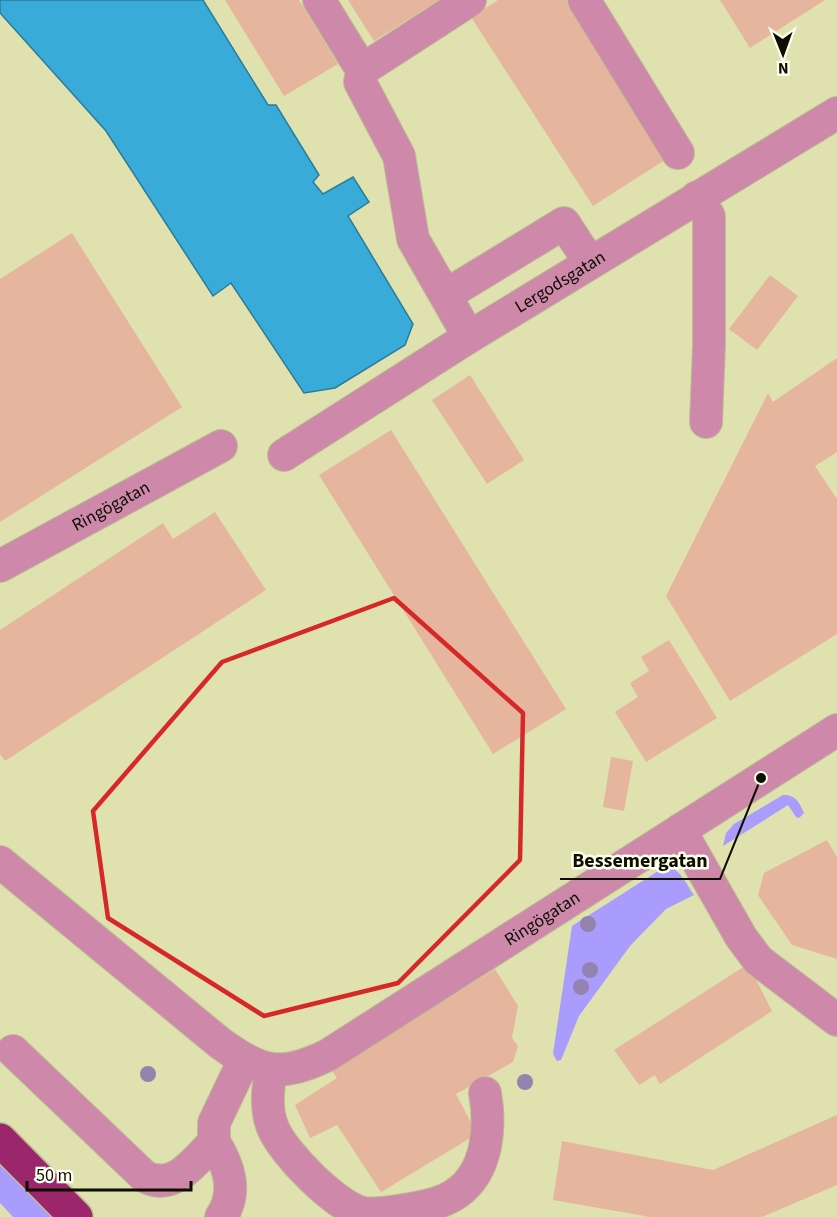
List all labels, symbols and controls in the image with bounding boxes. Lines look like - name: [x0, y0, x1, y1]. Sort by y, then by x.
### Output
- north arrow: [753, 24, 813, 84]
- text: N: [778, 57, 789, 79]
- street label: Lergodsgatan: [510, 244, 610, 319]
- street label: Ringögatan: [67, 475, 154, 537]
- callout: Bessemergatan: [560, 841, 720, 879]
- text: Bessemergatan: [572, 847, 708, 875]
- street label: Ringögatan: [499, 885, 585, 952]
- scale bar: [27, 1154, 190, 1192]
- text: 50 m: [36, 1163, 72, 1188]

